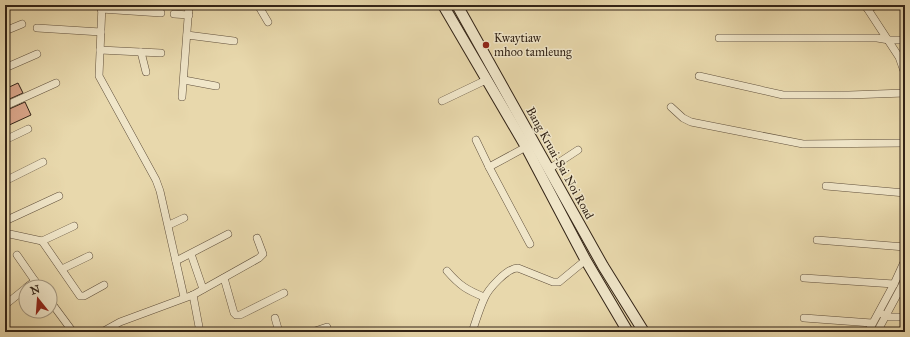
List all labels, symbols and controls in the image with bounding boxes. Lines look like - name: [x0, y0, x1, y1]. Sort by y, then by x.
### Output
- place label: Kwaytiaw mhoo tamleung: [494, 31, 572, 60]
- marker: Kwaytiaw mhoo tamleung: [481, 40, 491, 50]
- street label: Bang Kruai-Sai Noi Road: [522, 105, 597, 222]
- north arrow: [18, 279, 58, 319]
- text: N: [29, 282, 42, 297]

